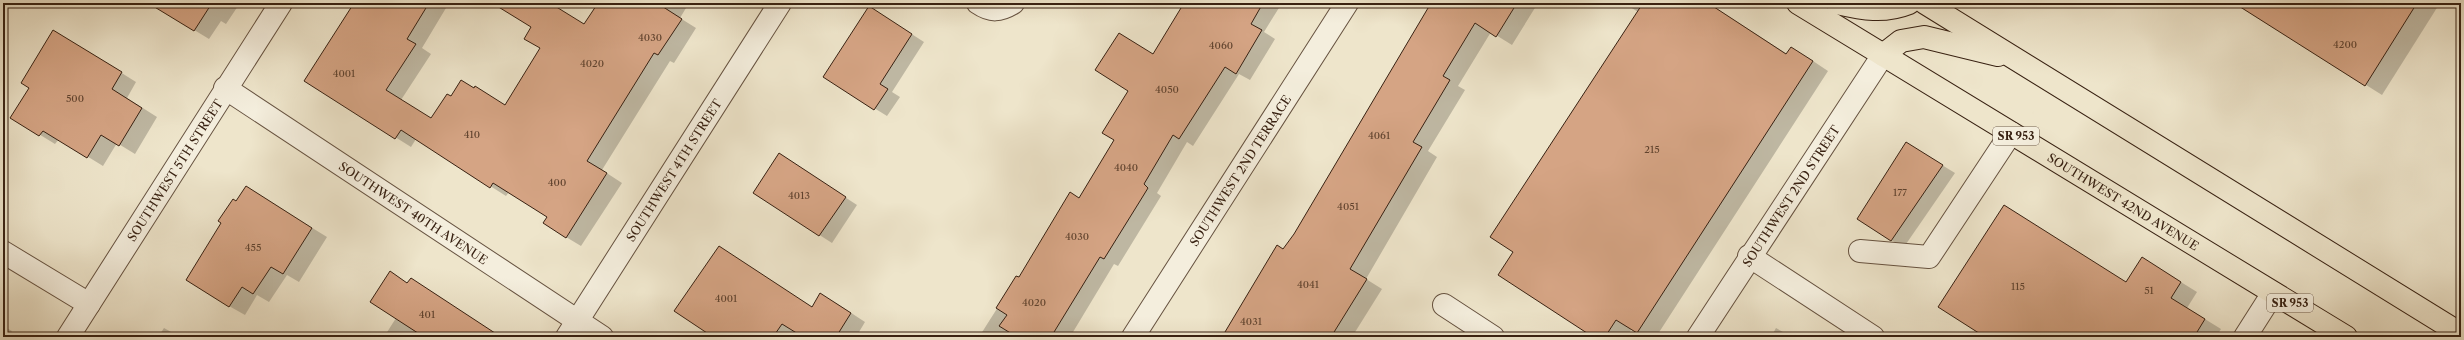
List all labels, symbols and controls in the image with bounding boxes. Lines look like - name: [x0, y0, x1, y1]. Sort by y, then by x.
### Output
- house number: 4030: [638, 31, 662, 44]
- house number: 4200: [2333, 38, 2357, 51]
- house number: 4060: [1209, 39, 1233, 52]
- house number: 4020: [580, 57, 604, 70]
- house number: 4001: [333, 67, 356, 80]
- house number: 4050: [1155, 83, 1179, 96]
- house number: 500: [66, 92, 84, 105]
- street label: SOUTHWEST 2ND TERRACE: [1186, 92, 1294, 249]
- street label: SOUTHWEST 5TH STREET: [124, 96, 225, 244]
- street label: SOUTHWEST 4TH STREET: [622, 96, 724, 244]
- street label: SOUTHWEST 2ND STREET: [1739, 122, 1843, 269]
- road number: SR 953: [1993, 127, 2039, 145]
- house number: 410: [464, 128, 480, 141]
- house number: 4061: [1368, 129, 1391, 142]
- house number: 215: [1644, 143, 1660, 156]
- street label: SOUTHWEST 42ND AVENUE: [2045, 149, 2202, 253]
- street label: SOUTHWEST 40TH AVENUE: [336, 158, 491, 267]
- house number: 4040: [1114, 161, 1138, 174]
- house number: 400: [548, 176, 566, 189]
- house number: 177: [1893, 186, 1907, 199]
- house number: 4013: [788, 189, 810, 202]
- house number: 4051: [1337, 200, 1360, 213]
- house number: 4030: [1065, 230, 1089, 243]
- house number: 455: [245, 241, 261, 254]
- house number: 4041: [1297, 278, 1320, 291]
- house number: 115: [2011, 280, 2025, 293]
- house number: 51: [2144, 284, 2155, 297]
- house number: 4001: [715, 292, 738, 305]
- road number: SR 953: [2267, 294, 2313, 312]
- house number: 4020: [1022, 296, 1046, 309]
- house number: 401: [419, 308, 436, 321]
- house number: 4031: [1240, 315, 1263, 328]

